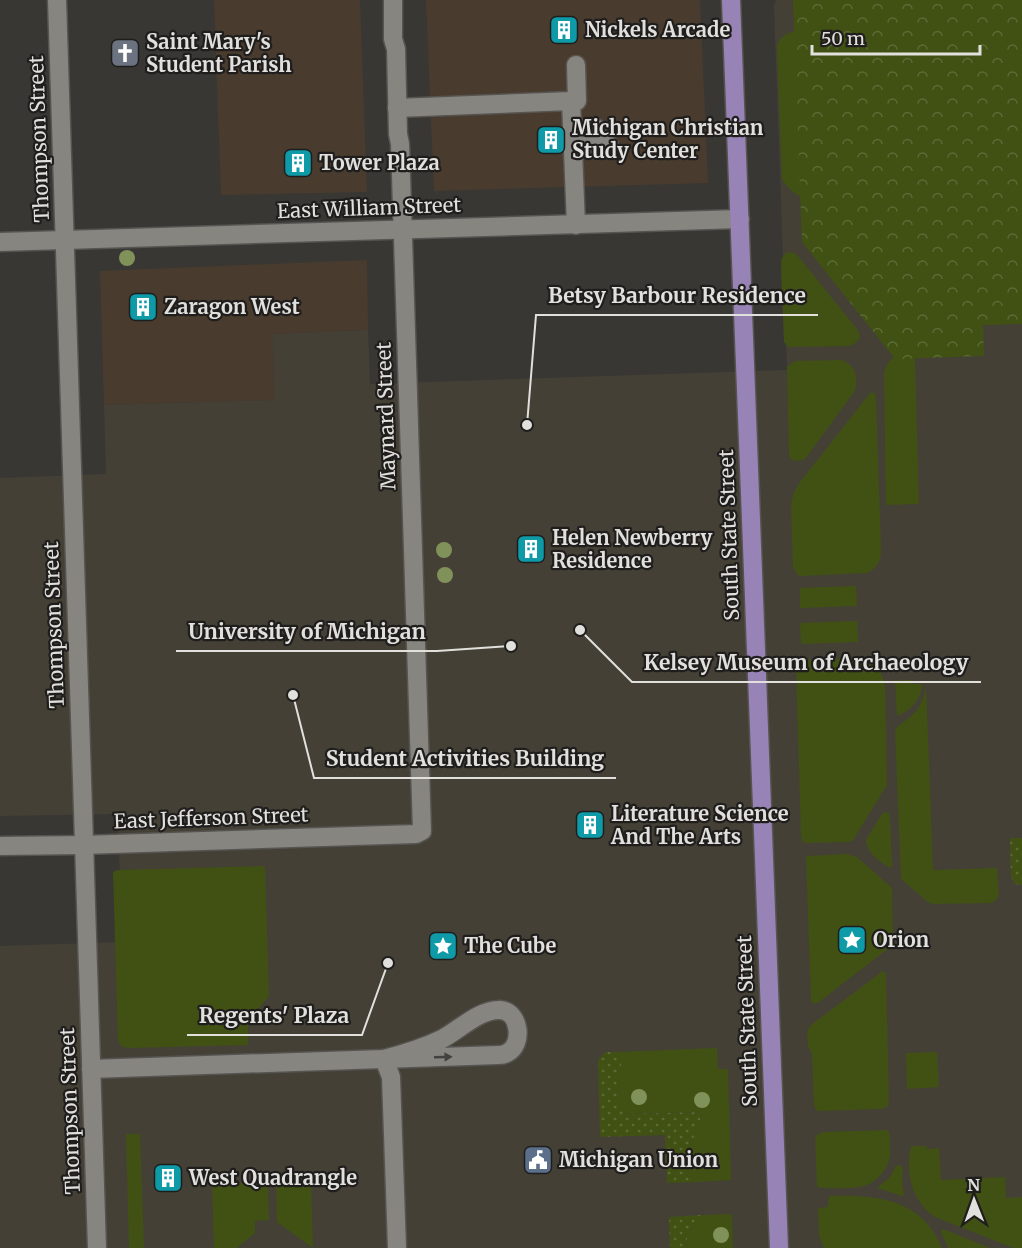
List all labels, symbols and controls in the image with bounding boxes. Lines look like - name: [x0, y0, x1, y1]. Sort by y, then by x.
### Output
- building icon: Nickels Arcade: [548, 14, 580, 46]
- place label: Nickels Arcade: [585, 17, 730, 42]
- scale bar: [812, 18, 980, 56]
- text: 50 m: [821, 27, 865, 50]
- place label: Saint Mary's Student Parish: [146, 29, 292, 77]
- church icon: Saint Mary's Student Parish: [109, 37, 141, 69]
- street label: Thompson Street: [23, 55, 54, 223]
- place label: Michigan Christian Study Center: [572, 115, 764, 163]
- building icon: Michigan Christian Study Center: [535, 124, 567, 156]
- building icon: Tower Plaza: [282, 147, 314, 179]
- place label: Tower Plaza: [319, 150, 440, 175]
- street label: East William Street: [277, 192, 462, 223]
- callout: Betsy Barbour Residence: [536, 276, 818, 315]
- text: Betsy Barbour Residence: [548, 282, 806, 309]
- building icon: Zaragon West: [127, 291, 159, 323]
- place label: Zaragon West: [164, 294, 300, 319]
- street label: Maynard Street: [370, 341, 401, 491]
- street label: South State Street: [713, 449, 744, 621]
- place label: Helen Newberry Residence: [552, 525, 713, 573]
- building icon: Helen Newberry Residence: [515, 533, 547, 565]
- street label: Thompson Street: [38, 541, 69, 709]
- callout: University of Michigan: [176, 612, 437, 651]
- text: University of Michigan: [188, 618, 426, 645]
- callout: Kelsey Museum of Archaeology: [632, 643, 981, 682]
- text: Kelsey Museum of Archaeology: [644, 649, 969, 676]
- callout: Student Activities Building: [314, 739, 616, 778]
- text: Student Activities Building: [326, 745, 604, 772]
- place label: Literature Science And The Arts: [610, 801, 789, 849]
- street label: East Jefferson Street: [113, 802, 309, 833]
- building icon: Literature Science And The Arts: [574, 809, 606, 841]
- place icon: Orion: [836, 924, 868, 956]
- place label: Orion: [873, 927, 930, 952]
- place icon: The Cube: [427, 930, 459, 962]
- place label: The Cube: [464, 933, 556, 958]
- street label: South State Street: [731, 935, 762, 1107]
- callout: Regents' Plaza: [187, 996, 362, 1035]
- text: Regents' Plaza: [199, 1002, 350, 1029]
- street label: Thompson Street: [54, 1027, 85, 1195]
- one-way arrow: [433, 1052, 452, 1062]
- public building icon: Michigan Union: [522, 1144, 554, 1176]
- place label: Michigan Union: [559, 1147, 719, 1172]
- building icon: West Quadrangle: [152, 1162, 184, 1194]
- place label: West Quadrangle: [188, 1165, 357, 1190]
- north arrow: [944, 1170, 1004, 1230]
- text: N: [967, 1175, 981, 1195]

